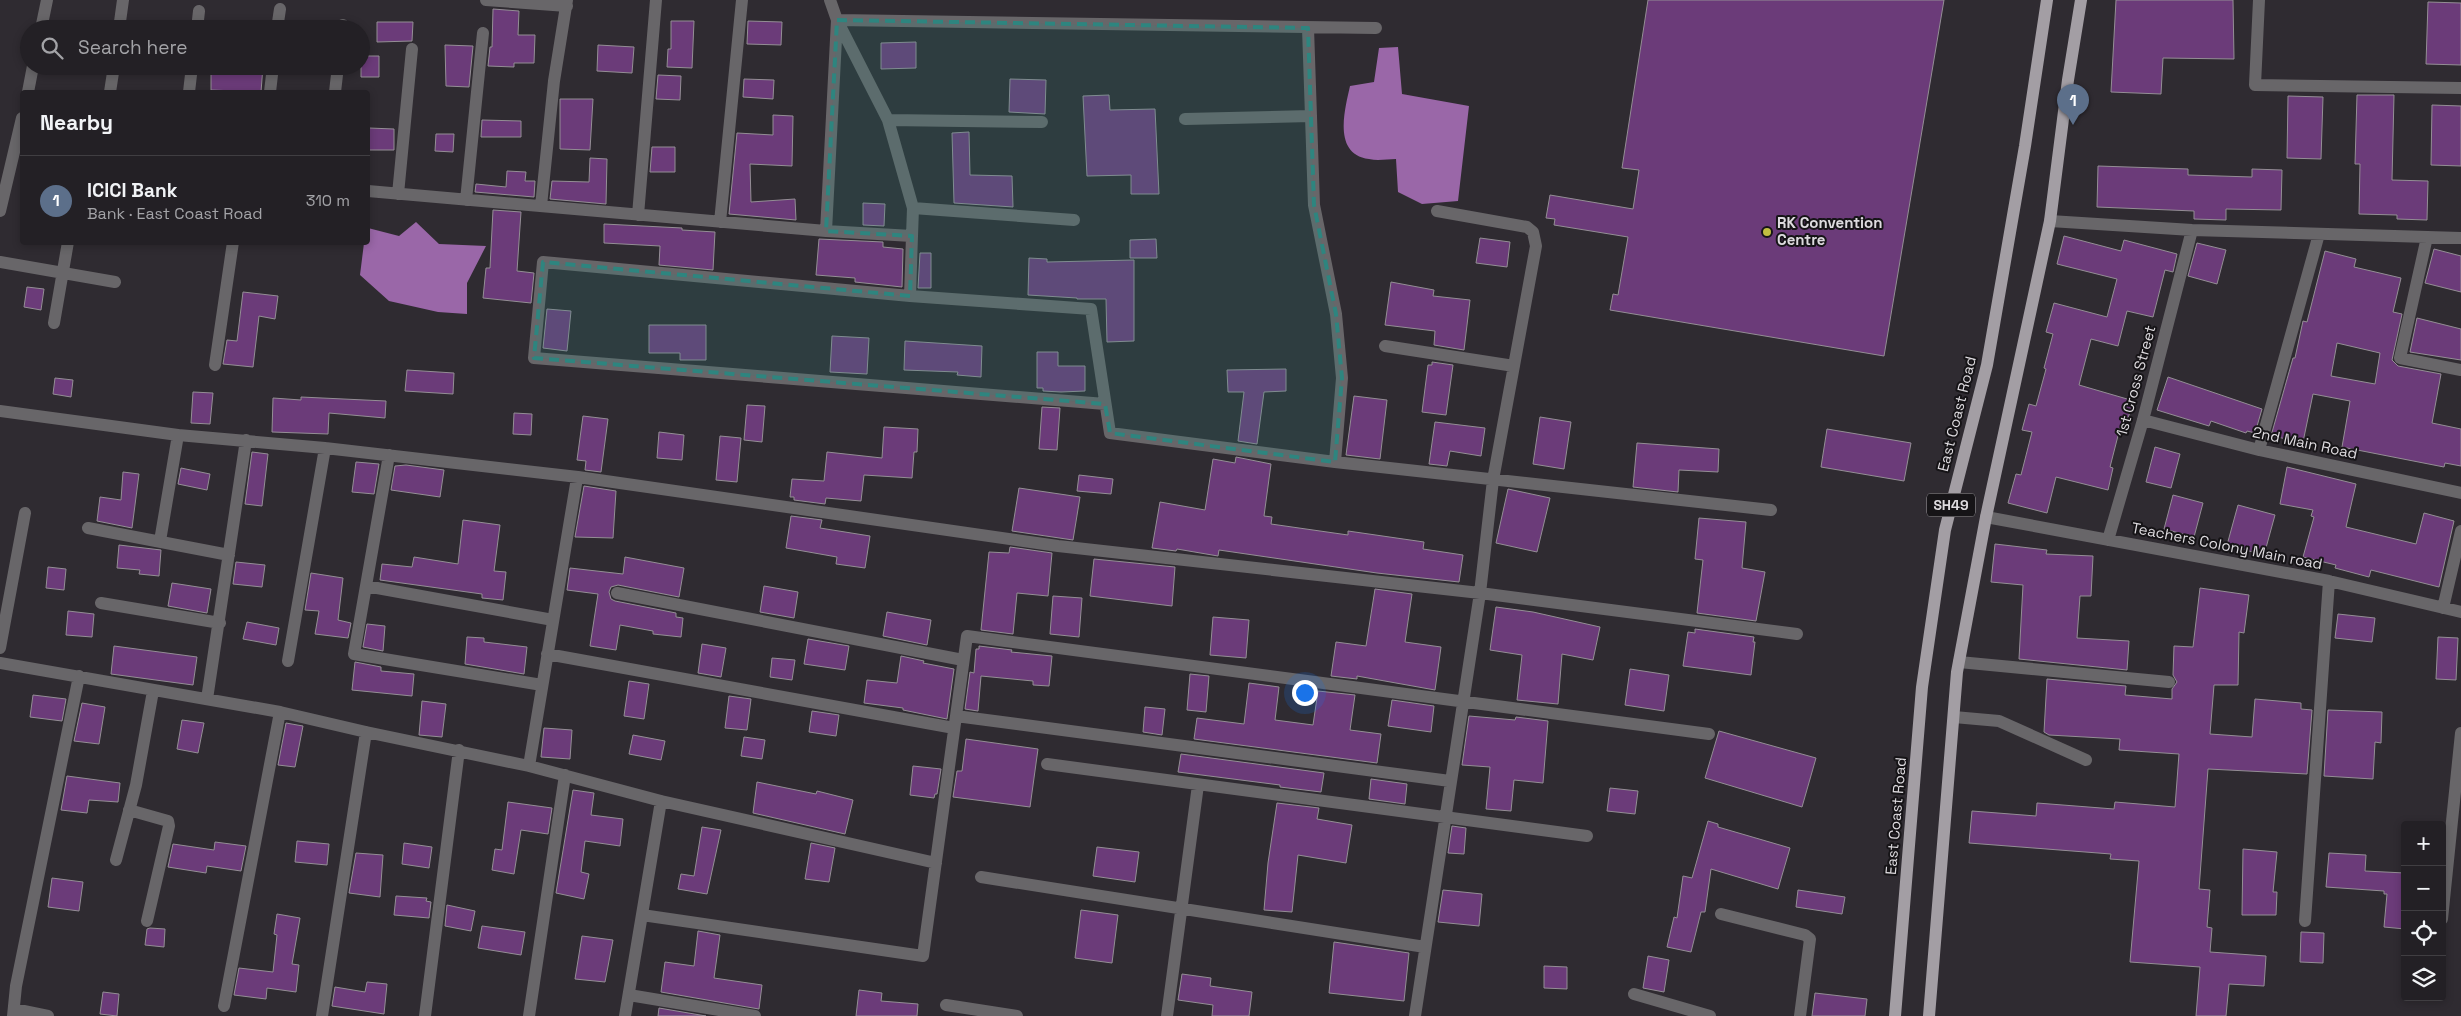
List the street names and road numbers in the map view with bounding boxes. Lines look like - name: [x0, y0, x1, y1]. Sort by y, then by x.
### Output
- street label: 1st Cross Street: [2112, 323, 2160, 439]
- street label: East Coast Road: [1933, 354, 1980, 474]
- street label: 2nd Main Road: [2251, 422, 2359, 463]
- road number: SH49: [1927, 494, 1975, 516]
- street label: Teachers Colony Main road: [2130, 518, 2324, 573]
- street label: East Coast Road: [1881, 756, 1910, 876]

